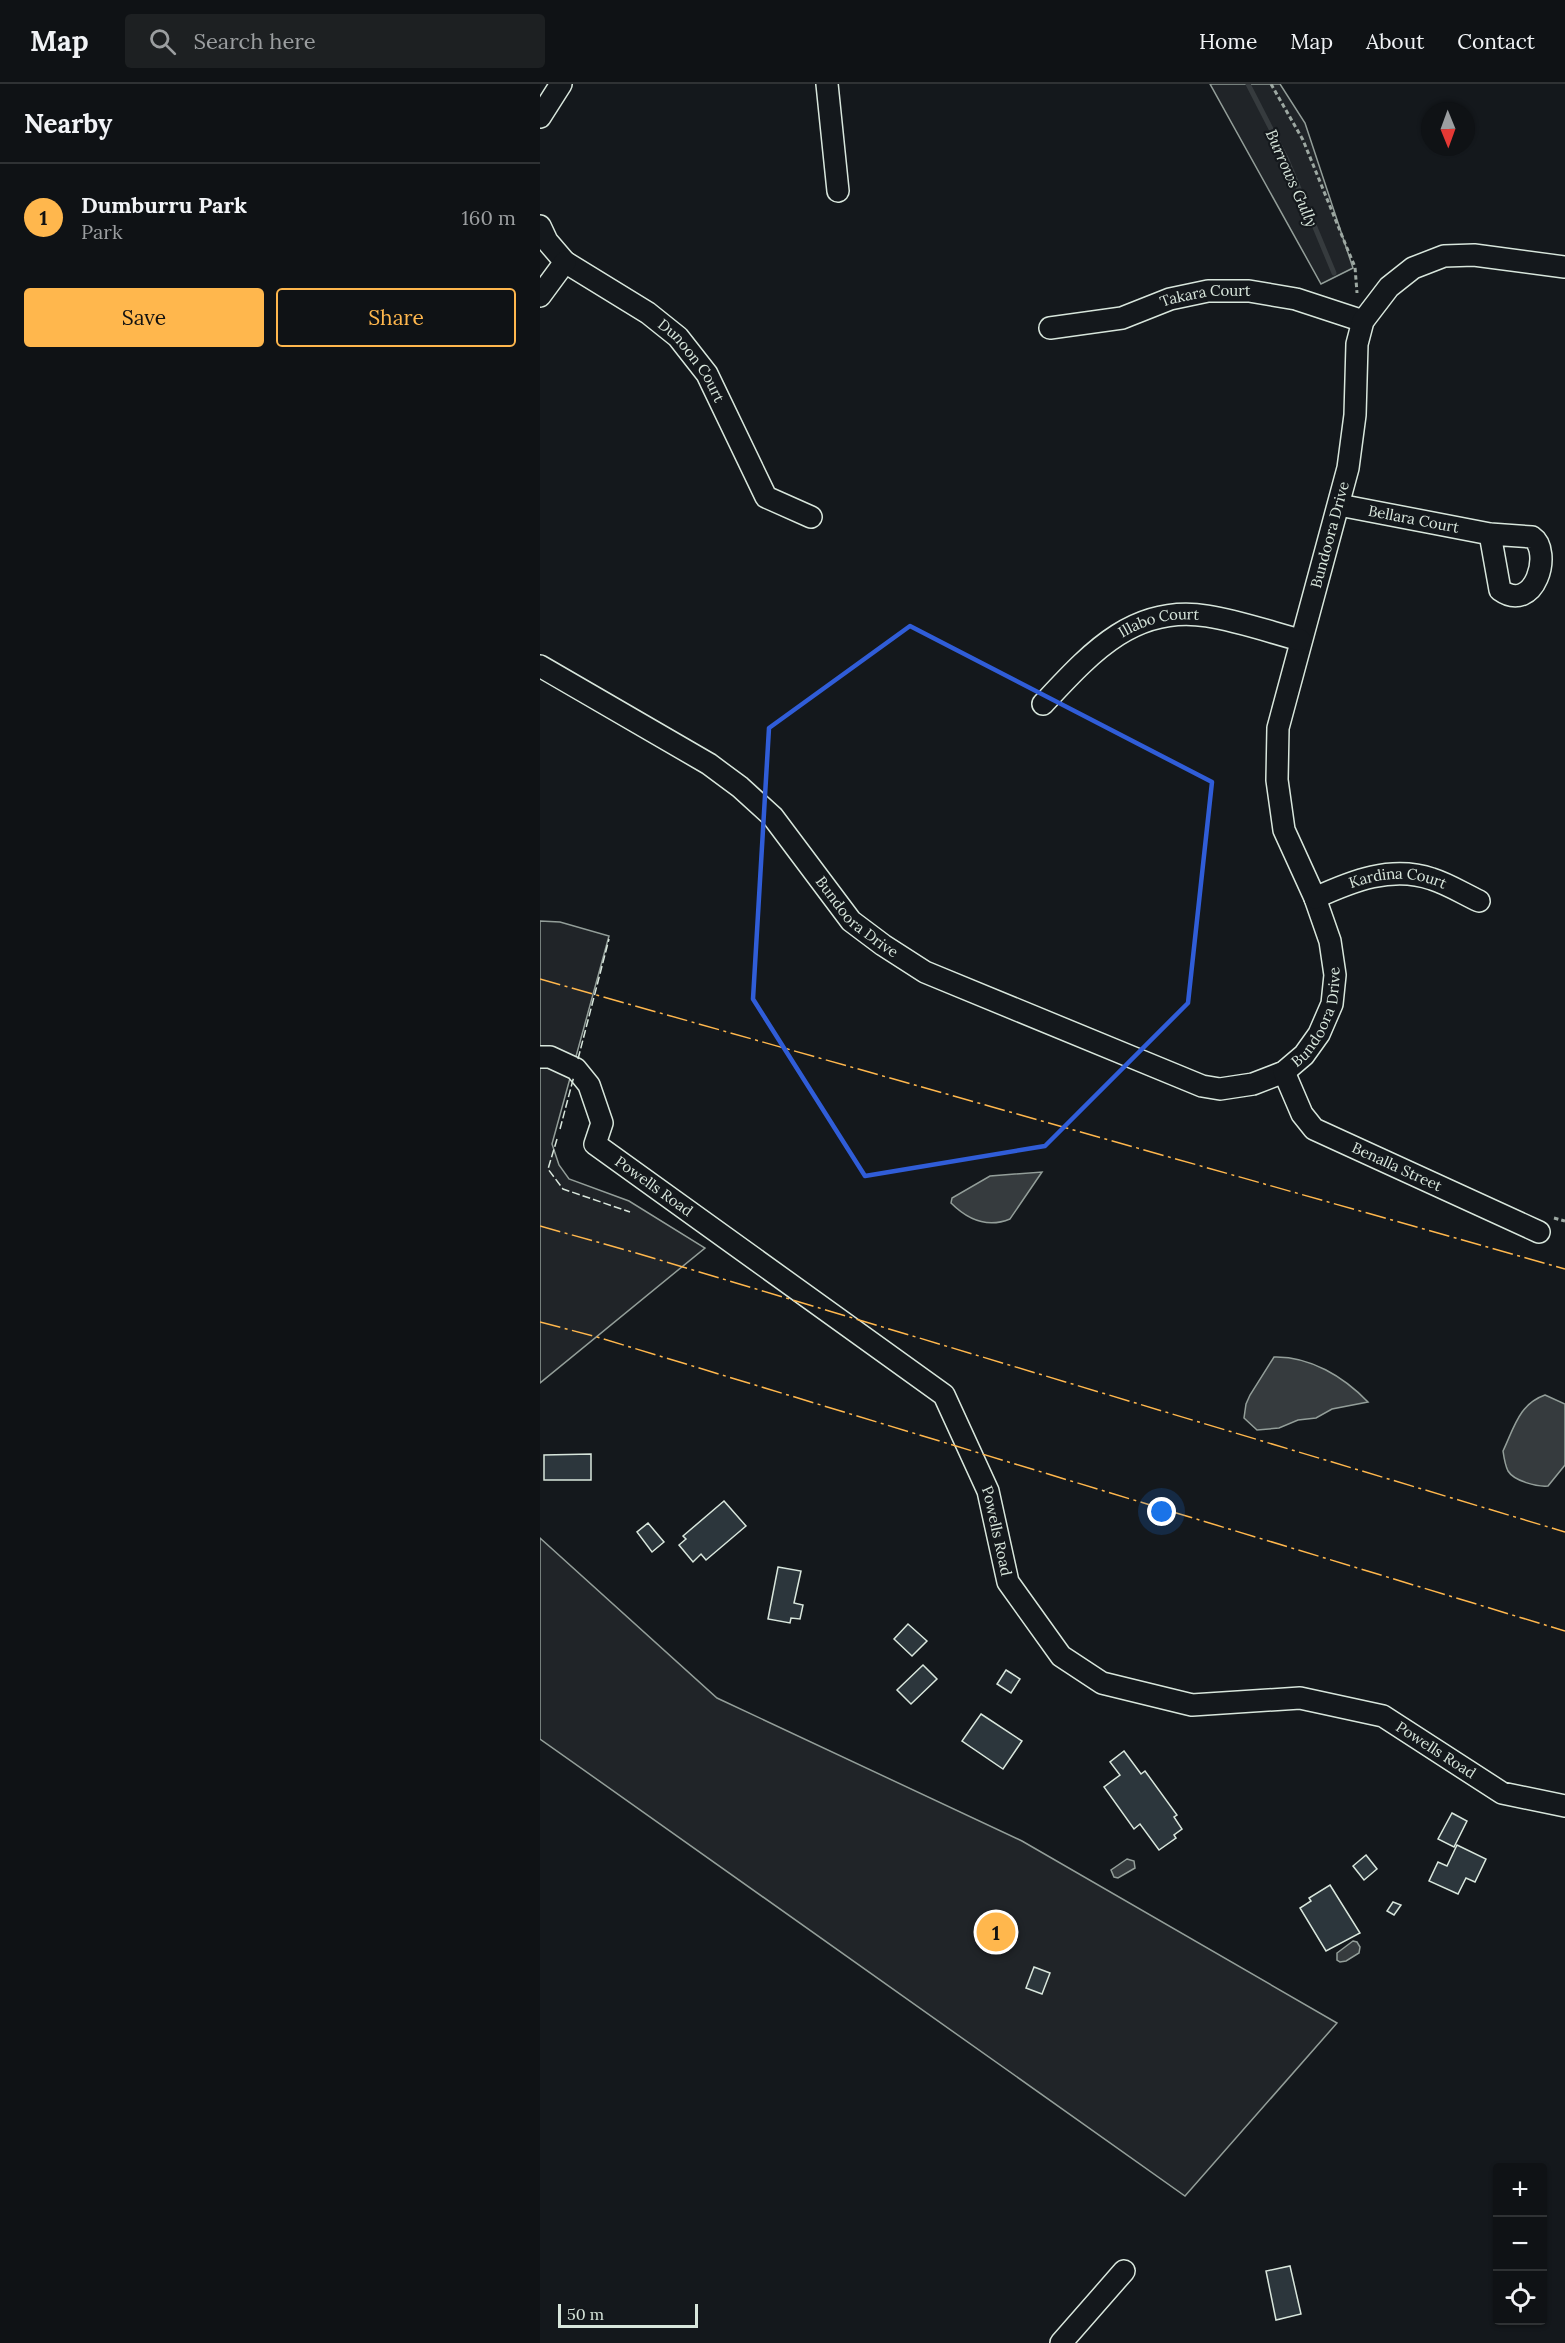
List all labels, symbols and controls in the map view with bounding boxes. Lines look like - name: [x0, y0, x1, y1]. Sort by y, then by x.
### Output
- search box: [125, 14, 545, 68]
- text: Map: [30, 23, 89, 59]
- icon: search: [146, 25, 179, 58]
- text: Search here: [194, 27, 316, 55]
- text: Home: [1199, 28, 1257, 55]
- text: Map: [1290, 28, 1333, 55]
- text: About: [1366, 28, 1424, 55]
- text: Contact: [1457, 28, 1535, 55]
- north arrow: [1421, 102, 1475, 156]
- text: Nearby: [24, 107, 112, 140]
- water label: Burrows Gully: [1262, 126, 1322, 230]
- text: Dumburru Park: [81, 191, 247, 219]
- text: 1: [39, 205, 48, 230]
- text: 160 m: [462, 205, 516, 230]
- text: Park: [81, 219, 123, 244]
- street label: Takara Court: [1157, 281, 1251, 311]
- button: Save: [24, 288, 264, 347]
- button: Share: [276, 288, 516, 347]
- street label: Dunoon Court: [654, 315, 729, 405]
- street label: Bundoora Drive: [1306, 479, 1353, 590]
- street label: Bellara Court: [1367, 501, 1461, 537]
- street label: Illabo Court: [1115, 604, 1200, 641]
- street label: Kardina Court: [1346, 864, 1450, 893]
- street label: Bundoora Drive: [812, 872, 902, 961]
- street label: Bundoora Drive: [1287, 966, 1344, 1071]
- street label: Benalla Street: [1349, 1138, 1445, 1195]
- street label: Powells Road: [611, 1151, 697, 1220]
- street label: Powells Road: [978, 1482, 1016, 1578]
- your location: [1147, 1497, 1176, 1526]
- street label: Powells Road: [1392, 1717, 1480, 1783]
- pin: 1: [976, 1910, 1016, 1954]
- map controls: [1493, 2163, 1547, 2325]
- button: +: [1493, 2163, 1547, 2217]
- button: −: [1493, 2217, 1547, 2271]
- button: locate: [1493, 2271, 1547, 2325]
- scale bar: [558, 2301, 698, 2328]
- text: 50 m: [567, 2304, 604, 2324]

